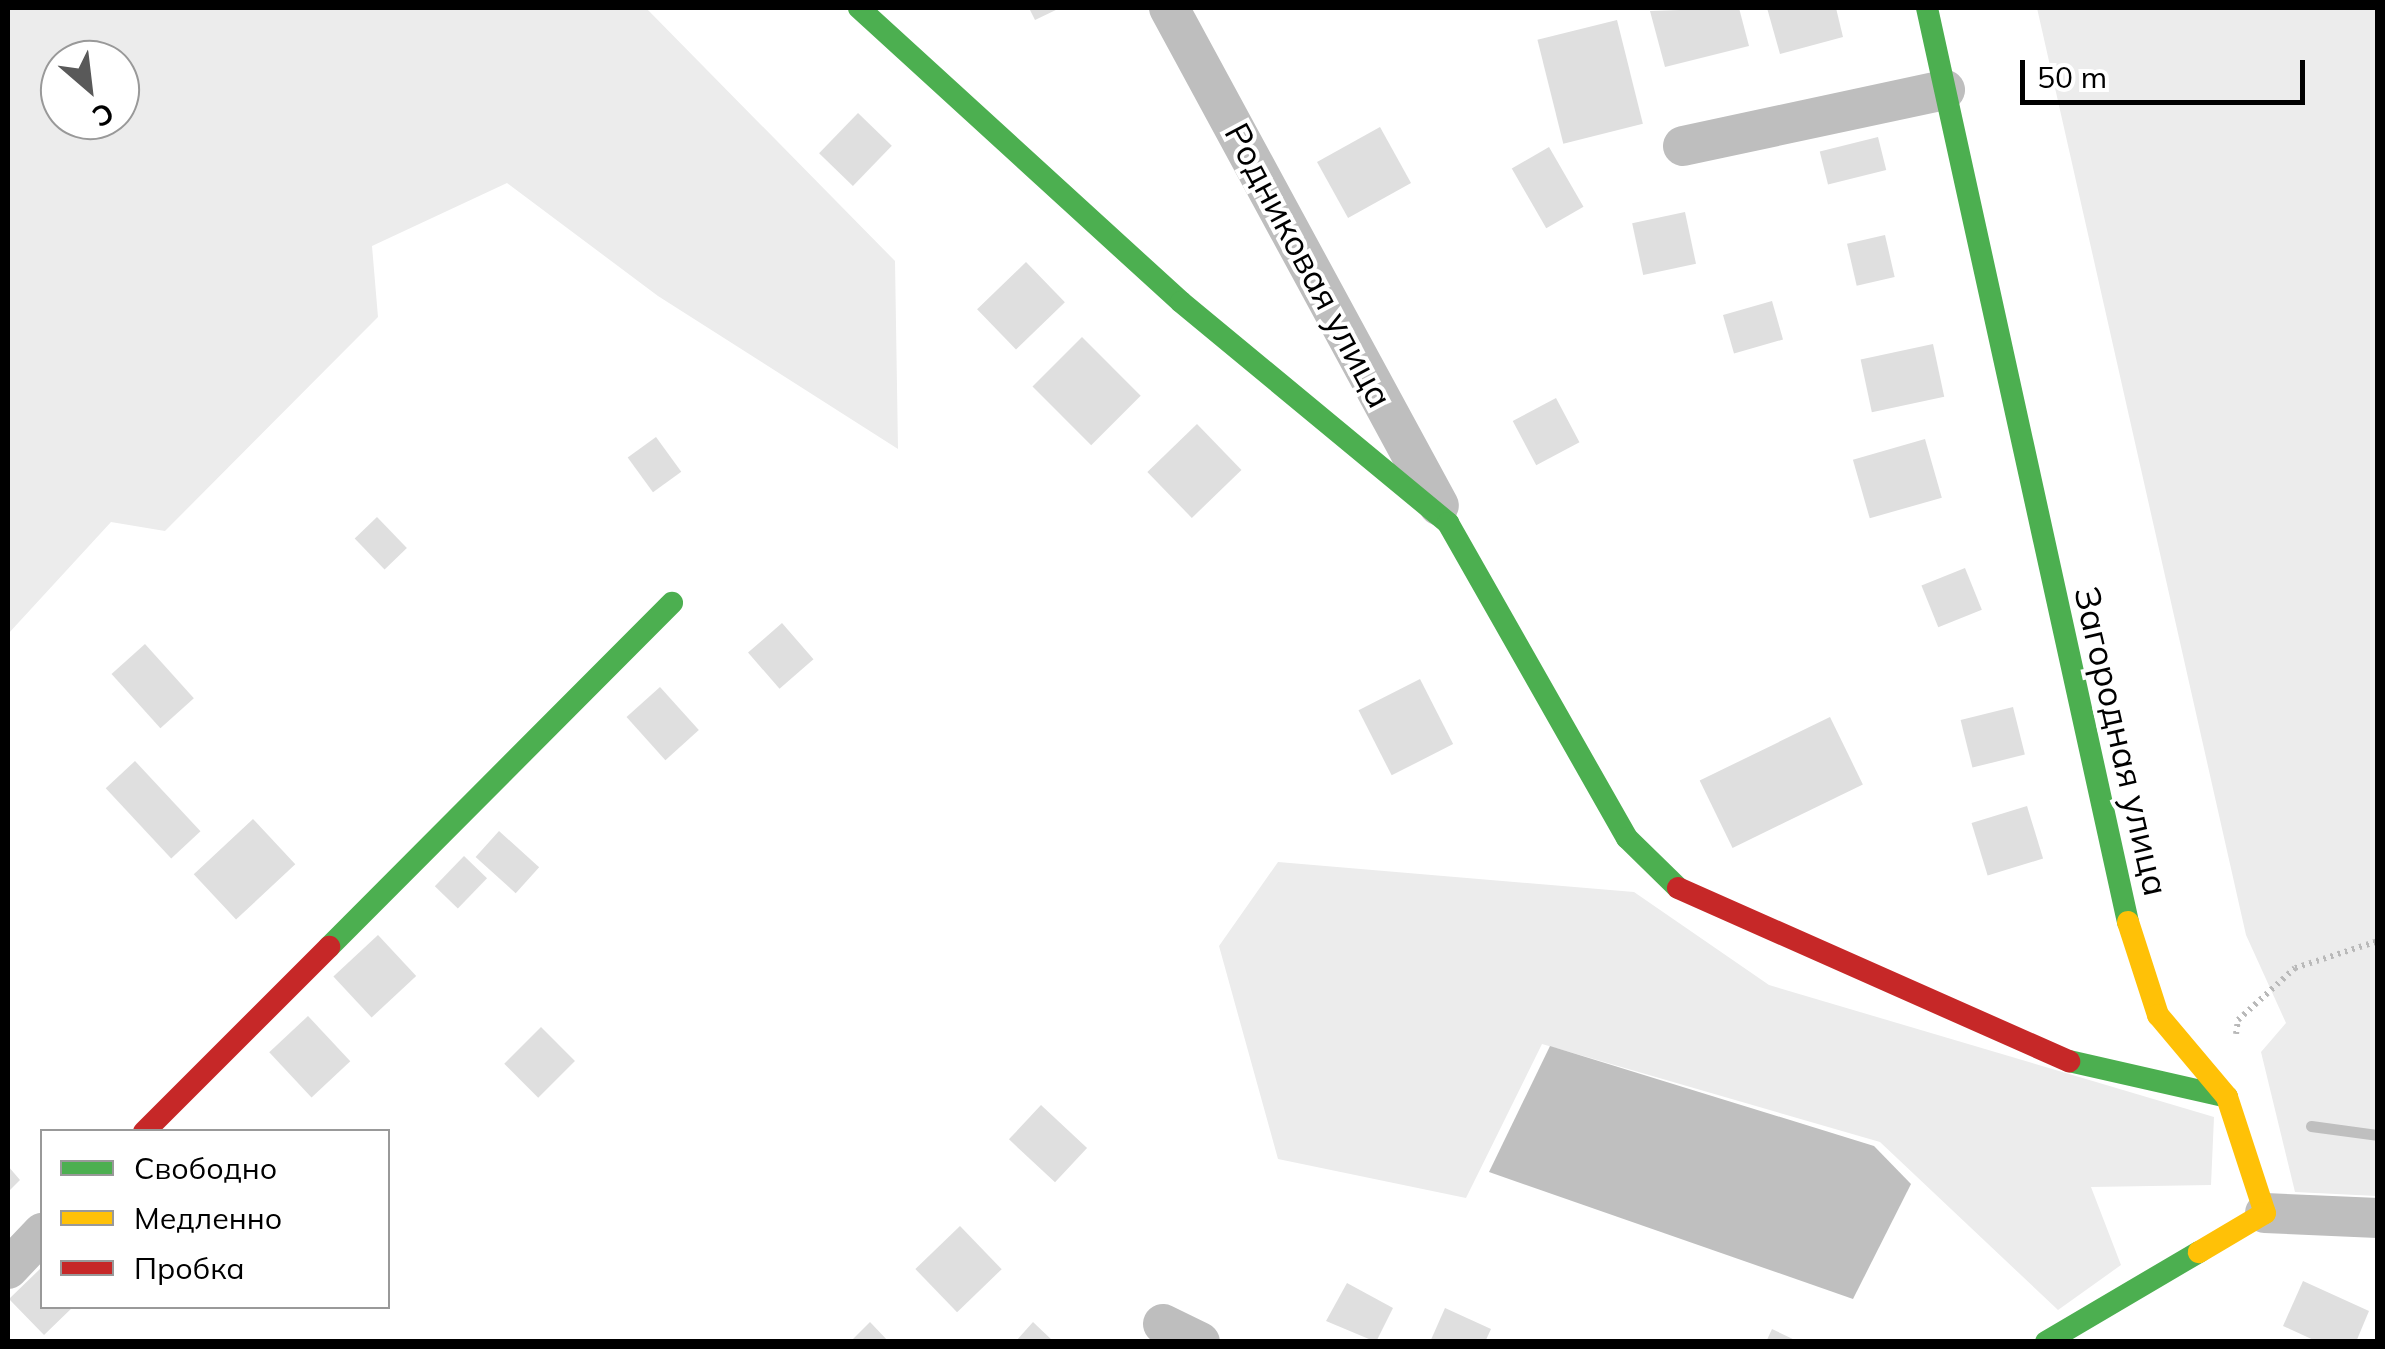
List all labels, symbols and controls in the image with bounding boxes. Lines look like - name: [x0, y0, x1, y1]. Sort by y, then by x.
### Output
- north arrow: [40, 40, 140, 140]
- scale bar: [2025, 40, 2310, 102]
- text: 50 m: [2037, 58, 2107, 96]
- text: С: [87, 95, 120, 135]
- street label: Родниковая улица: [1216, 116, 1402, 414]
- street label: Загородная улица: [2066, 582, 2178, 900]
- legend: [40, 1129, 390, 1309]
- text: Свободно: [134, 1149, 277, 1187]
- text: Медленно: [134, 1199, 282, 1237]
- text: Пробка: [134, 1249, 245, 1287]

